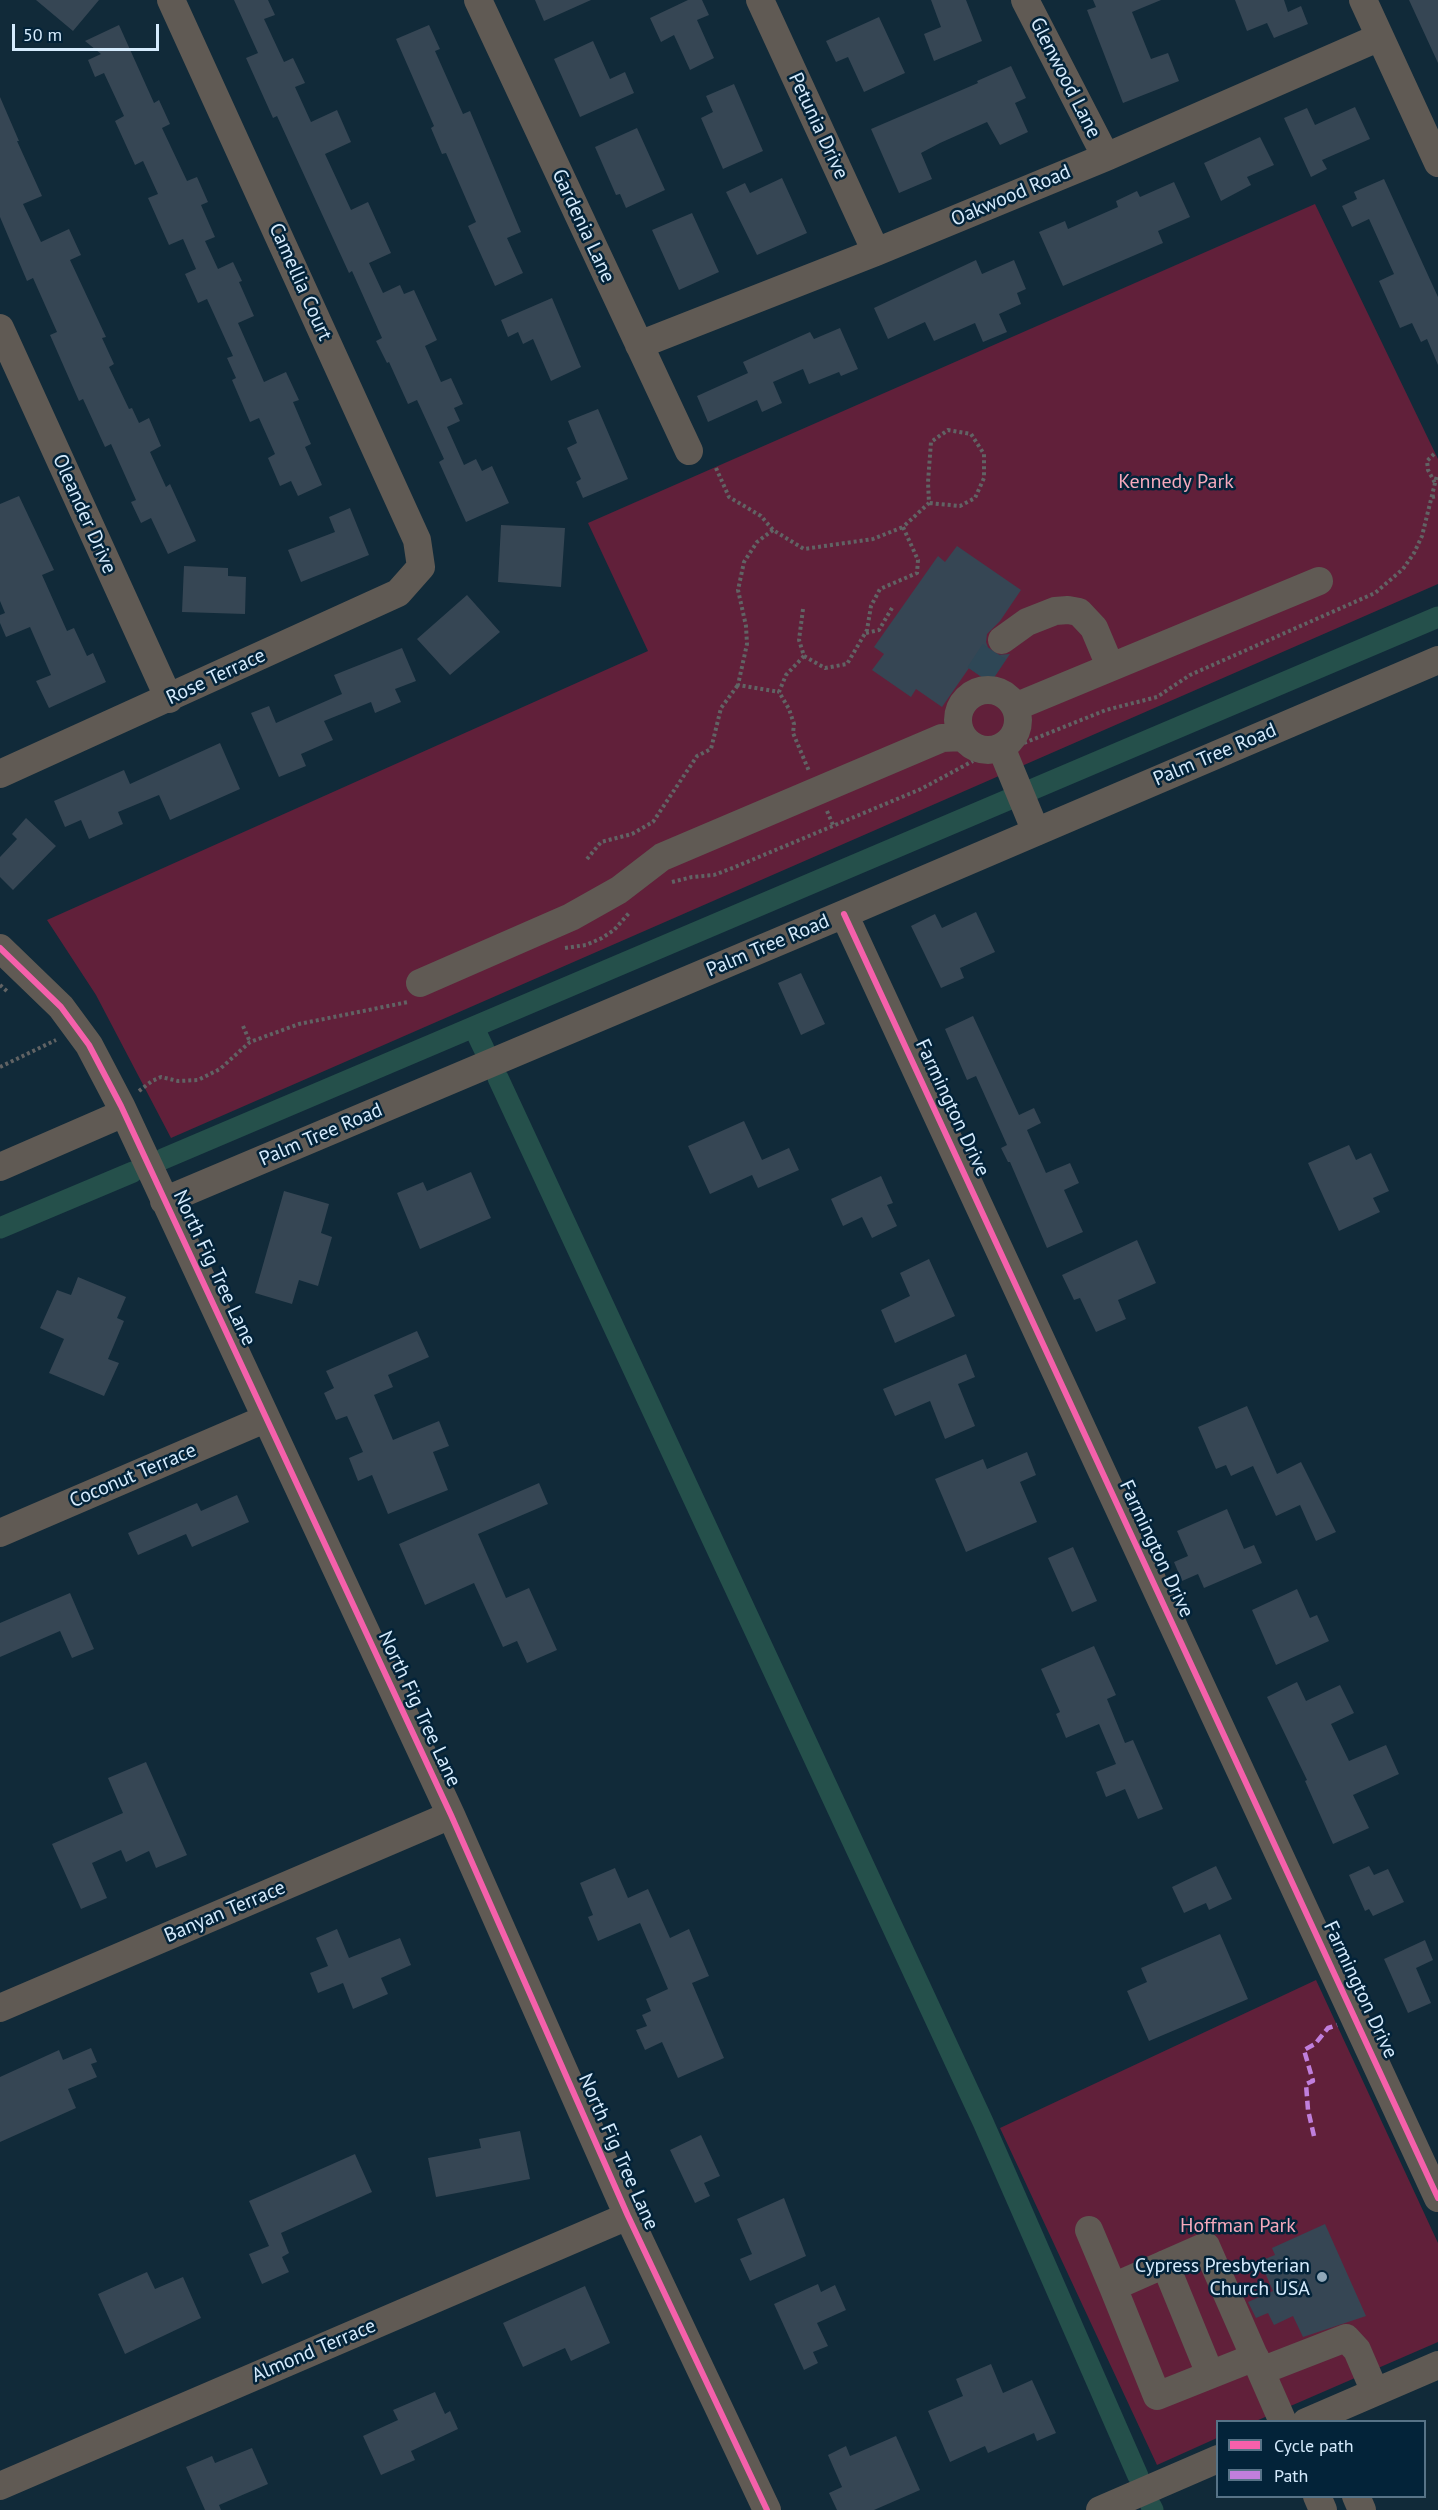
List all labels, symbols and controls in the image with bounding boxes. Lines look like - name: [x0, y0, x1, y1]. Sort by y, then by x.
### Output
- scale bar: [15, 12, 162, 50]
- street label: Glenwood Lane: [1024, 14, 1106, 142]
- text: 50 m: [23, 23, 62, 46]
- street label: Petunia Drive: [783, 69, 853, 183]
- street label: Oakwood Road: [948, 160, 1074, 232]
- street label: Gardenia Lane: [546, 165, 620, 287]
- street label: Camellia Court: [263, 220, 337, 344]
- street label: Oleander Drive: [47, 450, 121, 578]
- park label: Kennedy Park: [1118, 470, 1234, 494]
- street label: Rose Terrace: [163, 644, 269, 710]
- street label: Palm Tree Road: [1150, 718, 1280, 792]
- street label: Palm Tree Road: [703, 909, 833, 983]
- street label: Farmington Drive: [910, 1036, 994, 1180]
- street label: Palm Tree Road: [256, 1098, 386, 1172]
- street label: North Fig Tree Lane: [167, 1187, 261, 1349]
- street label: Coconut Terrace: [66, 1438, 200, 1514]
- street label: Farmington Drive: [1114, 1477, 1198, 1621]
- street label: North Fig Tree Lane: [372, 1628, 466, 1790]
- street label: Banyan Terrace: [161, 1876, 289, 1948]
- street label: Farmington Drive: [1318, 1918, 1402, 2062]
- street label: North Fig Tree Lane: [573, 2070, 663, 2234]
- park label: Hoffman Park: [1180, 2214, 1296, 2238]
- place label: Cypress Presbyterian Church USA: [1135, 2254, 1310, 2301]
- marker: Cypress Presbyterian Church USA: [1315, 2270, 1329, 2284]
- street label: Almond Terrace: [248, 2314, 380, 2388]
- legend: [1216, 2420, 1426, 2498]
- text: Cycle path: [1274, 2434, 1354, 2457]
- text: Path: [1274, 2464, 1308, 2487]

